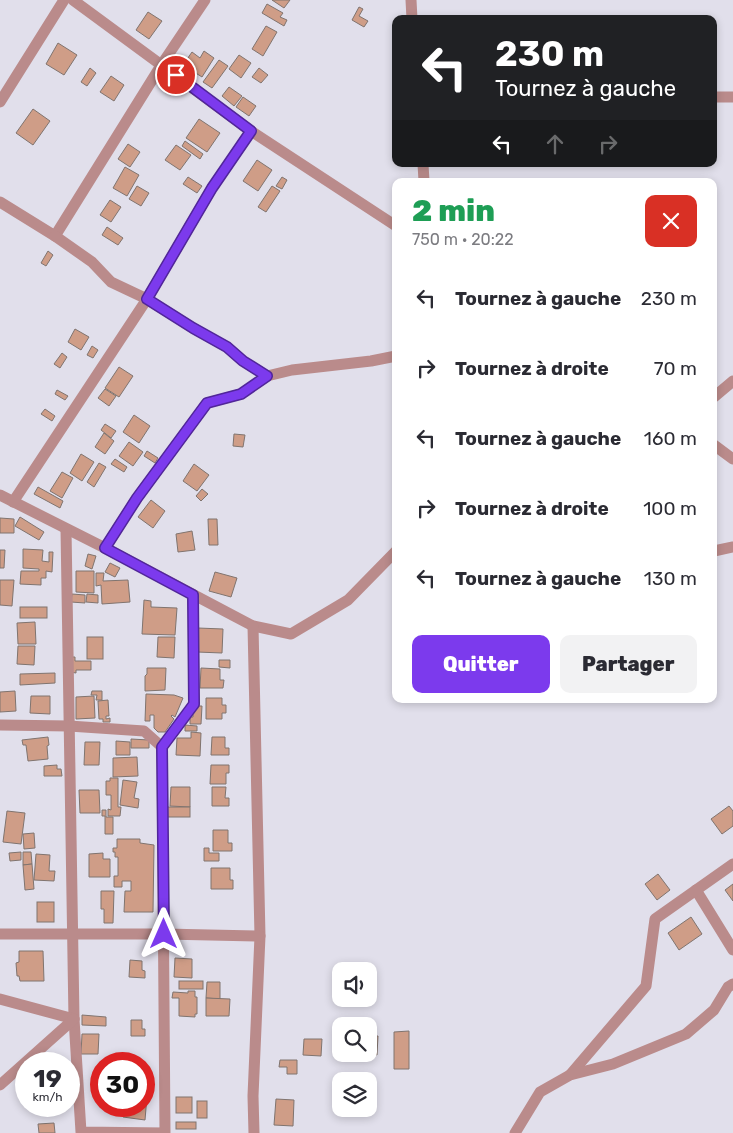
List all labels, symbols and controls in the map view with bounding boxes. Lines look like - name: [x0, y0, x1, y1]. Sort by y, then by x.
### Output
- text: 230 m: [495, 33, 604, 75]
- icon: left: [412, 35, 477, 100]
- pin: [155, 54, 197, 96]
- icon: arrive: [162, 61, 190, 89]
- text: Tournez à gauche: [495, 75, 676, 102]
- icon: left: [488, 130, 516, 158]
- icon: ahead: [541, 130, 569, 158]
- icon: right: [594, 130, 622, 158]
- text: 2 min: [412, 193, 495, 229]
- button: close: [645, 195, 697, 247]
- text: 750 m · 20:22: [412, 230, 514, 249]
- icon: left: [412, 284, 440, 312]
- text: Tournez à gauche: [455, 287, 621, 310]
- text: 230 m: [641, 287, 697, 310]
- icon: right: [412, 354, 440, 382]
- text: Tournez à droite: [455, 357, 609, 380]
- text: 70 m: [654, 357, 697, 380]
- icon: left: [412, 424, 440, 452]
- text: Tournez à gauche: [455, 427, 621, 450]
- text: 160 m: [644, 427, 697, 450]
- icon: right: [412, 494, 440, 522]
- text: Tournez à droite: [455, 497, 609, 520]
- text: 100 m: [643, 497, 697, 520]
- icon: left: [412, 564, 440, 592]
- text: Tournez à gauche: [455, 567, 621, 590]
- text: 130 m: [644, 567, 697, 590]
- button: Quitter: [412, 635, 550, 693]
- button: Partager: [560, 635, 697, 693]
- position arrow: [137, 907, 189, 959]
- map controls: [332, 962, 377, 1117]
- button: sound: [332, 962, 377, 1007]
- button: search: [332, 1017, 377, 1062]
- speed limit sign: 30: [90, 1052, 155, 1117]
- text: 19: [33, 1064, 62, 1093]
- button: layers: [332, 1072, 377, 1117]
- text: km/h: [33, 1090, 62, 1104]

